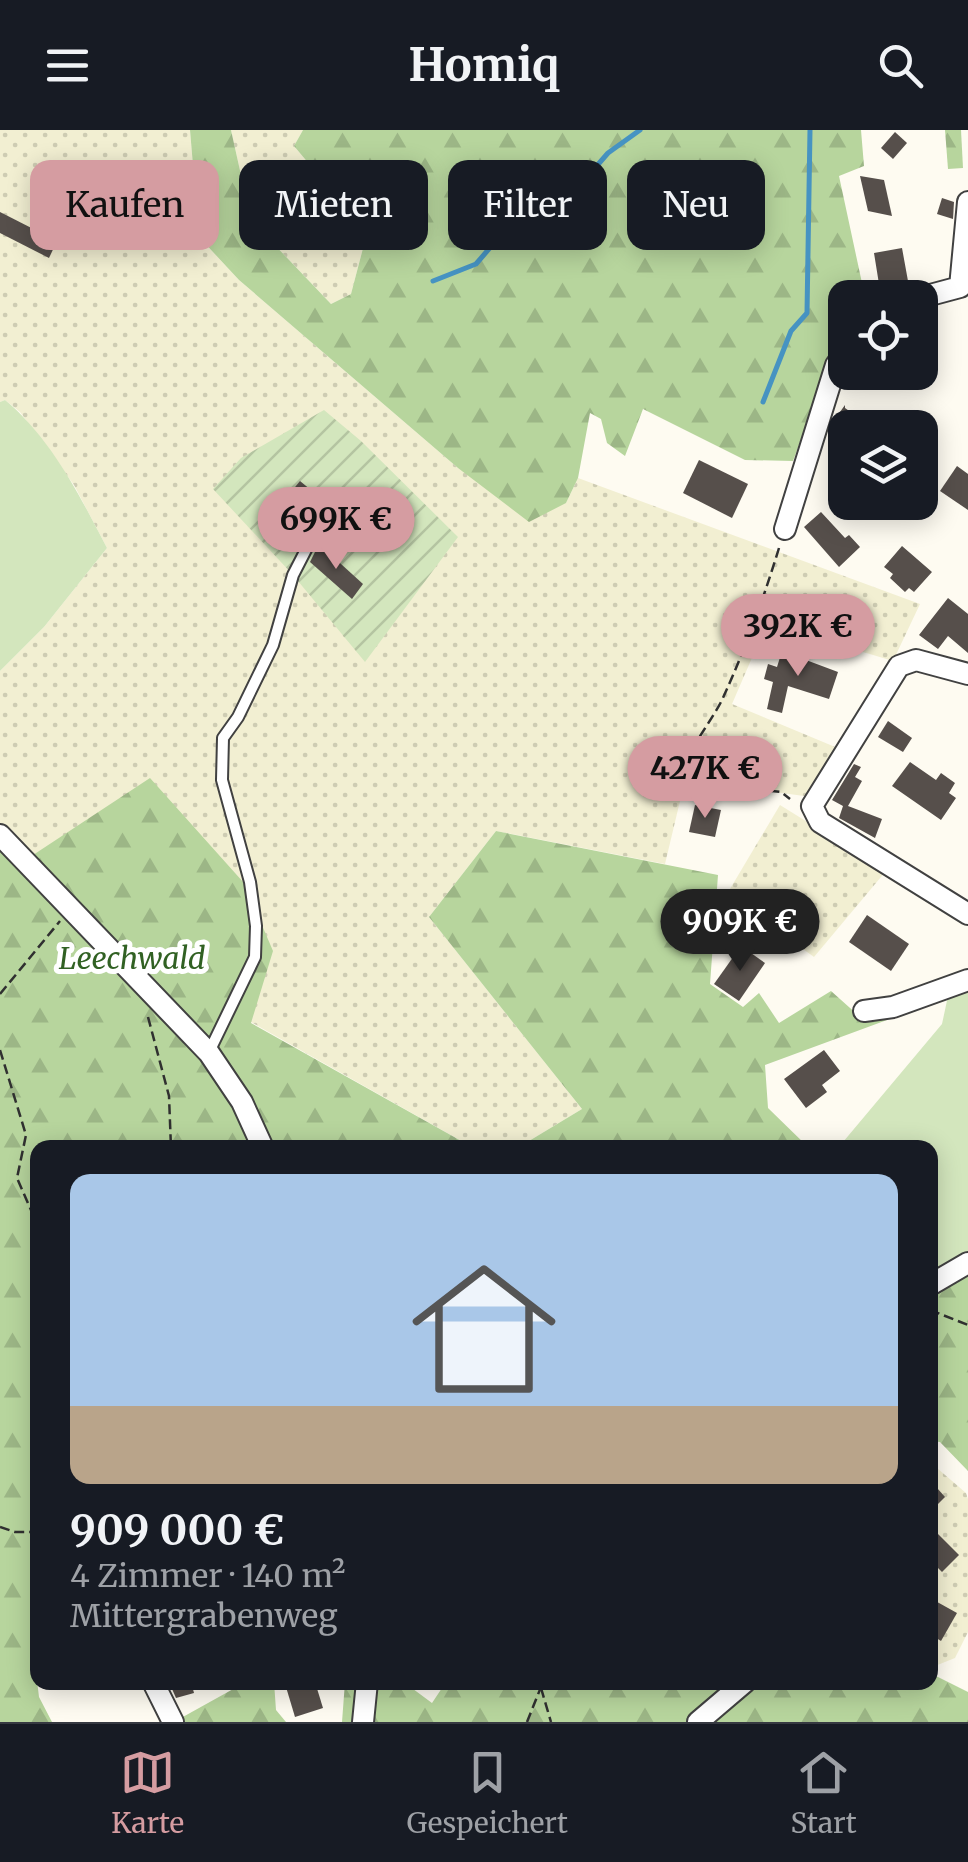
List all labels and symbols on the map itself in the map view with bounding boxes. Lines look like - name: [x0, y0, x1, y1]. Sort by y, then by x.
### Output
- pin: 699K €: [255, 487, 417, 572]
- pin: 392K €: [717, 594, 879, 679]
- pin: 427K €: [624, 736, 786, 821]
- pin: 909K €: [659, 889, 821, 974]
- park label: Leechwald: [59, 939, 206, 977]

